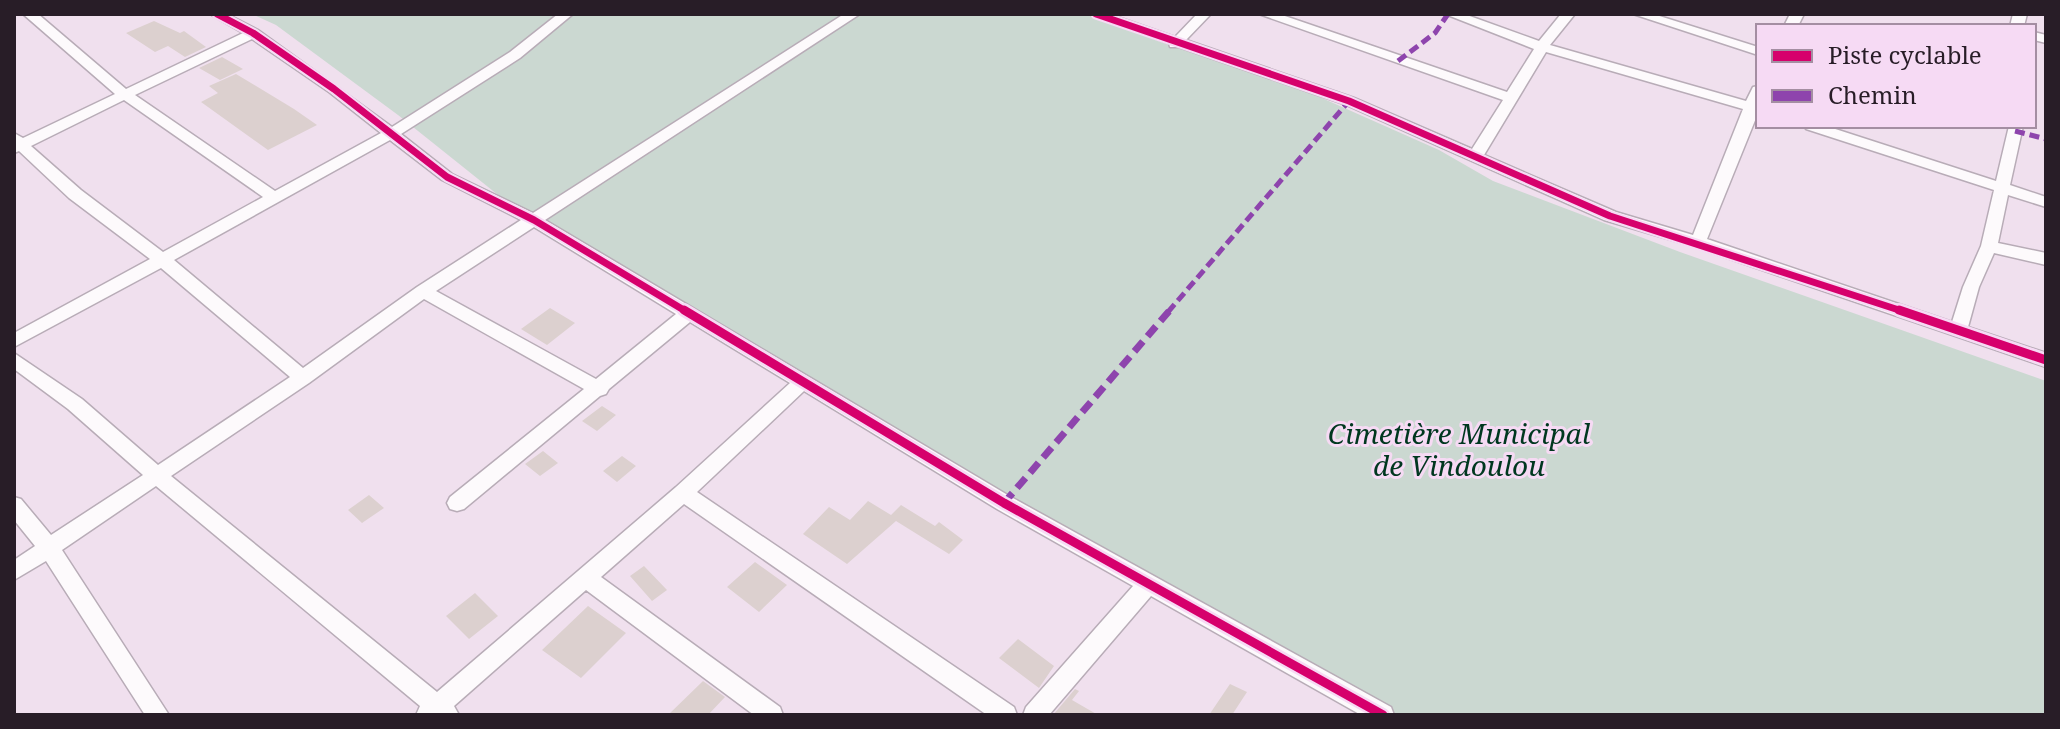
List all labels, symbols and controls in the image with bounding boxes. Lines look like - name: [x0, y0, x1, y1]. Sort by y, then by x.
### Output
- legend: [1756, 24, 2036, 128]
- text: Piste cyclable: [1828, 38, 1982, 71]
- text: Chemin: [1828, 78, 1917, 111]
- park label: Cimetière Municipal de Vindoulou: [1328, 414, 1591, 484]

